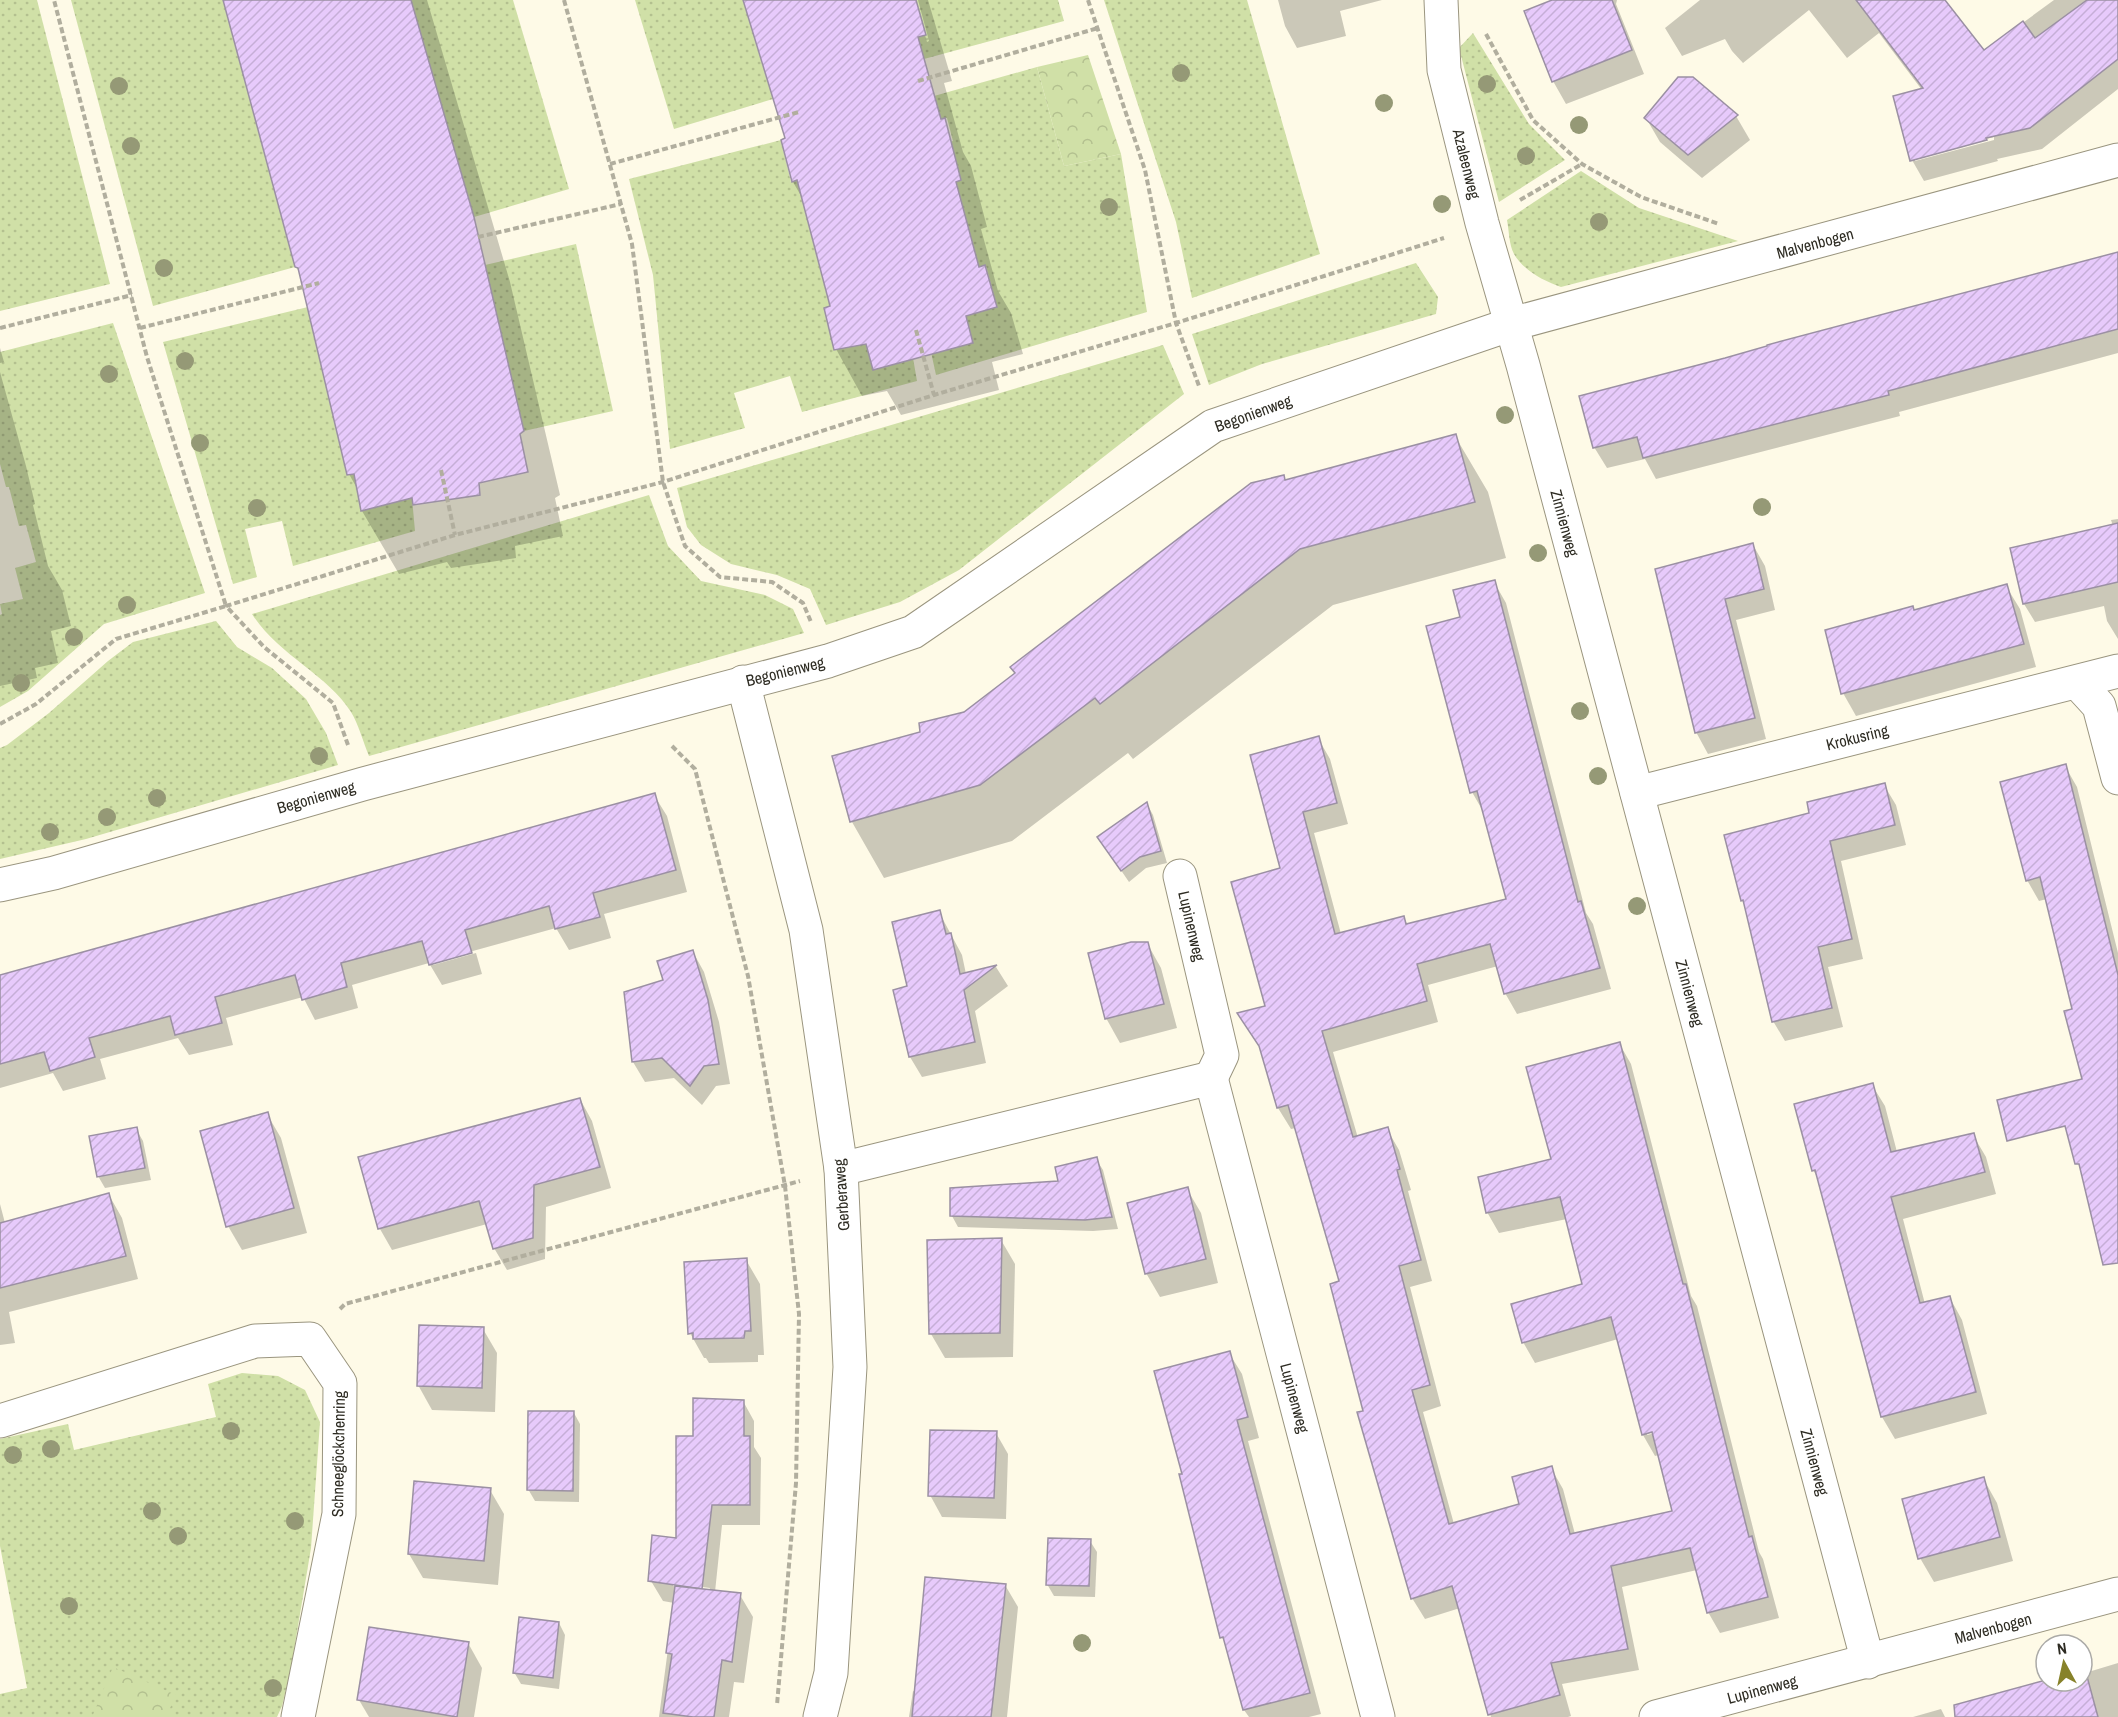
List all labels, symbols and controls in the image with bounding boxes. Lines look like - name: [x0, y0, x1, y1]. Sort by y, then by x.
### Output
- street label: Azaleenweg: [1447, 126, 1486, 202]
- street label: Malvenbogen: [1774, 222, 1856, 264]
- street label: Begonienweg: [1212, 389, 1295, 437]
- street label: Zinnienweg: [1546, 487, 1585, 560]
- street label: Begonienweg: [743, 650, 827, 691]
- street label: Krokusring: [1824, 718, 1891, 755]
- street label: Begonienweg: [274, 775, 358, 819]
- street label: Lupinenweg: [1173, 889, 1211, 964]
- street label: Zinnienweg: [1671, 957, 1710, 1030]
- street label: Gerberaweg: [827, 1158, 854, 1232]
- street label: Lupinenweg: [1275, 1361, 1315, 1436]
- street label: Schneeglöckchenring: [326, 1390, 350, 1517]
- street label: Zinnienweg: [1796, 1426, 1835, 1499]
- street label: Malvenbogen: [1952, 1607, 2034, 1649]
- north arrow: [2034, 1633, 2094, 1693]
- text: N: [2056, 1637, 2068, 1660]
- street label: Lupinenweg: [1725, 1669, 1800, 1709]

